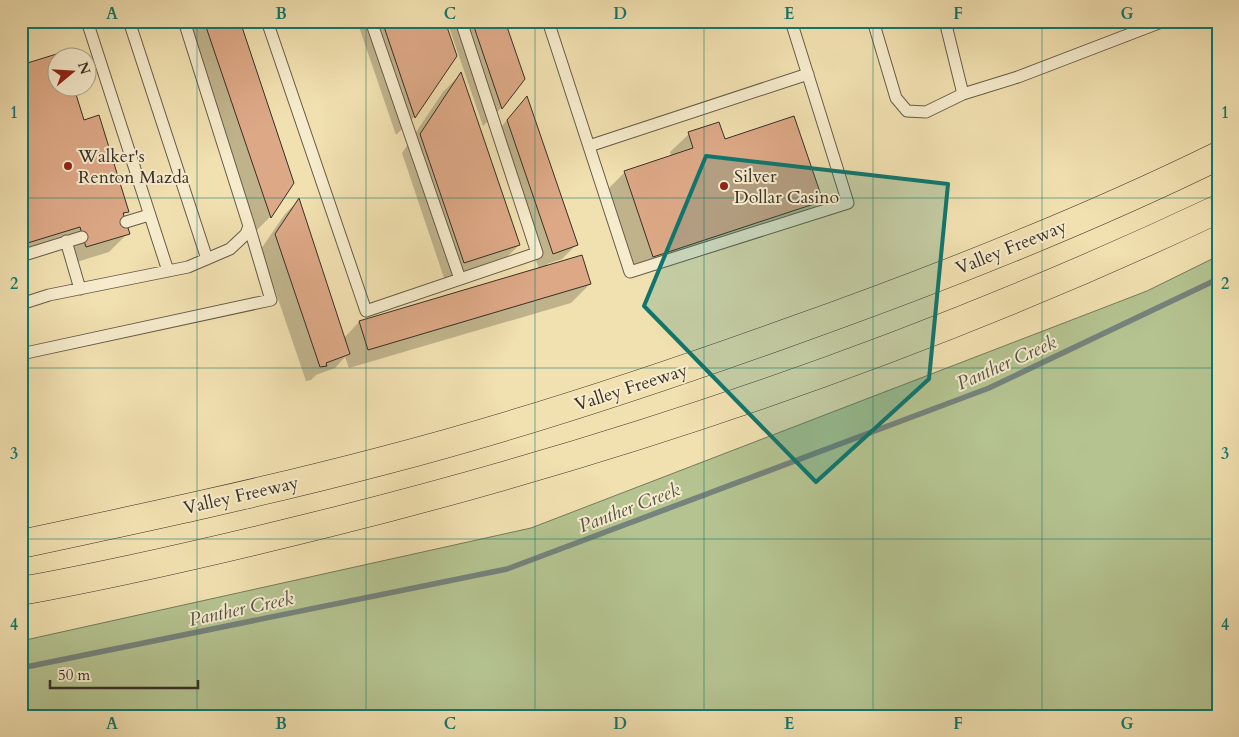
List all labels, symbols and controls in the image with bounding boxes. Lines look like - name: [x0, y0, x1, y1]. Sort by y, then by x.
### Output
- text: A: [106, 3, 118, 25]
- text: B: [275, 3, 287, 25]
- text: C: [444, 3, 456, 25]
- text: D: [613, 3, 627, 25]
- text: E: [784, 3, 794, 25]
- text: F: [953, 3, 963, 25]
- text: G: [1120, 3, 1134, 25]
- north arrow: [48, 48, 98, 98]
- text: N: [73, 59, 95, 77]
- text: 1: [10, 102, 18, 124]
- text: 1: [1221, 102, 1229, 124]
- place label: Walker's Renton Mazda: [77, 144, 190, 190]
- marker: Walker's Renton Mazda: [62, 160, 74, 172]
- place label: Silver Dollar Casino: [734, 164, 840, 210]
- marker: Silver Dollar Casino: [718, 180, 730, 192]
- street label: Valley Freeway: [952, 214, 1071, 281]
- text: 2: [10, 273, 18, 295]
- text: 2: [1221, 273, 1229, 295]
- water label: Panther Creek: [952, 329, 1061, 396]
- street label: Valley Freeway: [571, 357, 691, 418]
- text: 3: [10, 443, 18, 465]
- text: 3: [1221, 443, 1229, 465]
- street label: Valley Freeway: [181, 470, 302, 521]
- water label: Panther Creek: [575, 477, 684, 539]
- water label: Panther Creek: [186, 585, 297, 633]
- text: 4: [10, 614, 18, 636]
- text: 4: [1221, 614, 1229, 636]
- scale bar: [50, 657, 198, 689]
- text: 50 m: [58, 665, 90, 685]
- text: A: [106, 713, 118, 735]
- text: B: [275, 713, 287, 735]
- text: C: [444, 713, 456, 735]
- text: D: [613, 713, 627, 735]
- text: E: [784, 713, 794, 735]
- text: F: [953, 713, 963, 735]
- text: G: [1120, 713, 1134, 735]

